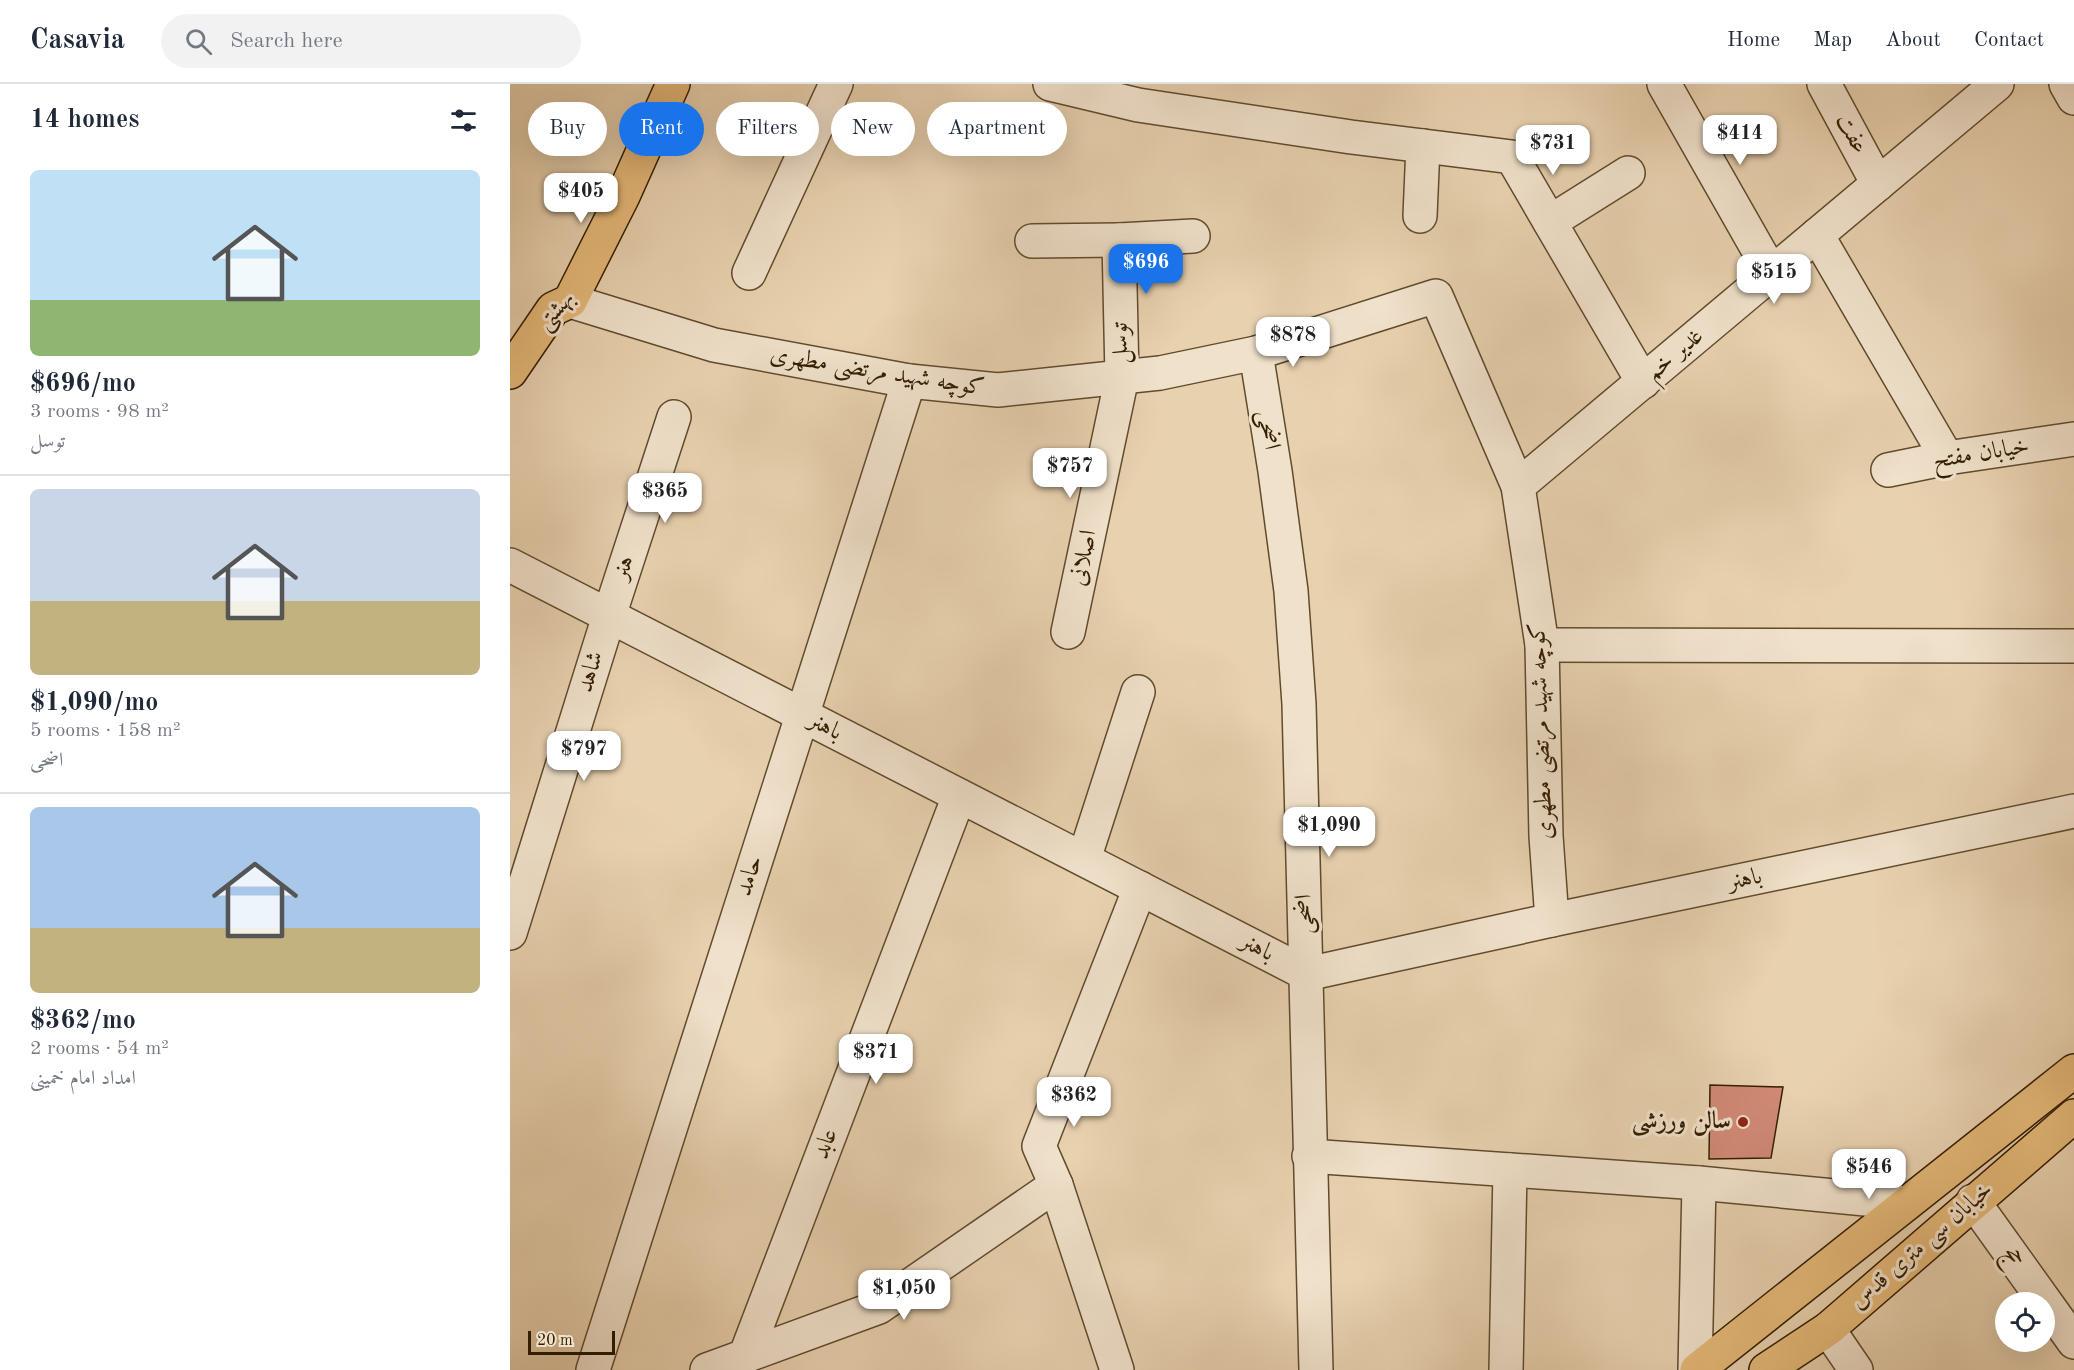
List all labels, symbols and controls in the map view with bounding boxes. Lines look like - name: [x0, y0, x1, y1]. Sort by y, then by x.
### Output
- search box: [161, 14, 581, 68]
- icon: search: [182, 25, 215, 58]
- text: Casavia: [30, 27, 125, 55]
- text: Search here: [230, 30, 343, 52]
- text: Home: [1727, 30, 1780, 51]
- text: Map: [1813, 30, 1852, 51]
- text: About: [1885, 30, 1941, 51]
- text: Contact: [1974, 30, 2044, 51]
- chip: Buy: [528, 102, 607, 156]
- chip: Rent: [619, 102, 704, 156]
- chip: Filters: [716, 102, 819, 156]
- chip: New: [831, 102, 915, 156]
- chip: Apartment: [927, 102, 1067, 156]
- icon: filters: [447, 104, 480, 137]
- text: 14 homes: [30, 107, 139, 133]
- street label: عفت: [1830, 110, 1872, 158]
- pin: $414: [1704, 115, 1776, 166]
- text: $414: [1717, 124, 1763, 144]
- pin: $731: [1517, 125, 1589, 176]
- text: $731: [1530, 134, 1576, 154]
- pin: $405: [545, 173, 617, 224]
- text: $405: [558, 182, 604, 202]
- icon: home: [201, 209, 309, 317]
- pin: $696: [1110, 244, 1182, 295]
- text: $696: [1123, 253, 1169, 273]
- pin: $515: [1738, 254, 1810, 305]
- text: $515: [1751, 263, 1797, 283]
- street label: بهشتی: [533, 287, 582, 337]
- pin: $878: [1257, 317, 1329, 368]
- street label: توسل: [1109, 321, 1136, 364]
- street label: غدیر خم: [1642, 324, 1714, 392]
- text: $878: [1270, 326, 1316, 346]
- street label: کوچه شهید مرتضی مطهری: [768, 342, 986, 404]
- text: $696/mo: [30, 371, 136, 397]
- text: 3 rooms · 98 m²: [30, 402, 169, 422]
- street label: اضحی: [1250, 408, 1283, 452]
- text: توسل: [30, 432, 65, 452]
- street label: خیابان مفتح: [1931, 435, 2032, 480]
- pin: $757: [1034, 448, 1106, 499]
- text: $757: [1047, 457, 1093, 477]
- pin: $365: [629, 473, 701, 524]
- text: $365: [642, 482, 688, 502]
- icon: home: [201, 528, 309, 636]
- street label: اصلانی: [1066, 528, 1102, 588]
- street label: هنر: [608, 553, 639, 586]
- street label: کوچه شهید مرتضی مطهری: [1525, 622, 1561, 840]
- street label: شاهد: [573, 649, 609, 695]
- text: $1,090/mo: [30, 690, 158, 716]
- street label: باهنر: [802, 707, 846, 745]
- text: 5 rooms · 158 m²: [30, 721, 180, 741]
- pin: $797: [548, 731, 620, 782]
- text: $797: [561, 740, 607, 760]
- text: اضحی: [30, 751, 63, 771]
- pin: $1,090: [1280, 807, 1378, 858]
- text: $1,090: [1297, 816, 1361, 836]
- icon: home: [201, 846, 309, 954]
- street label: حامد: [732, 853, 768, 899]
- street label: باهنر: [1723, 865, 1764, 896]
- street label: اضحی: [1293, 894, 1320, 934]
- street label: باهنر: [1234, 928, 1278, 966]
- text: $362/mo: [30, 1008, 136, 1034]
- pin: $371: [840, 1034, 912, 1085]
- text: 2 rooms · 54 m²: [30, 1039, 169, 1059]
- text: $371: [853, 1043, 899, 1063]
- text: امداد امام خمینی: [30, 1069, 136, 1089]
- pin: $362: [1038, 1077, 1110, 1128]
- text: $362: [1051, 1086, 1097, 1106]
- place label: سالن ورزشی: [1632, 1109, 1731, 1137]
- marker: سالن ورزشی: [1736, 1115, 1750, 1129]
- street label: عابد: [809, 1125, 843, 1163]
- pin: $546: [1833, 1149, 1905, 1200]
- text: $546: [1846, 1158, 1892, 1178]
- street label: خیابان سی متری قدس: [1846, 1178, 2000, 1316]
- street label: حج: [1993, 1242, 2029, 1276]
- pin: $1,050: [855, 1270, 953, 1321]
- text: $1,050: [872, 1279, 936, 1299]
- map controls: [1995, 1292, 2055, 1352]
- button: locate: [1995, 1292, 2055, 1352]
- scale bar: [528, 1328, 615, 1356]
- text: 20 m: [537, 1333, 573, 1349]

